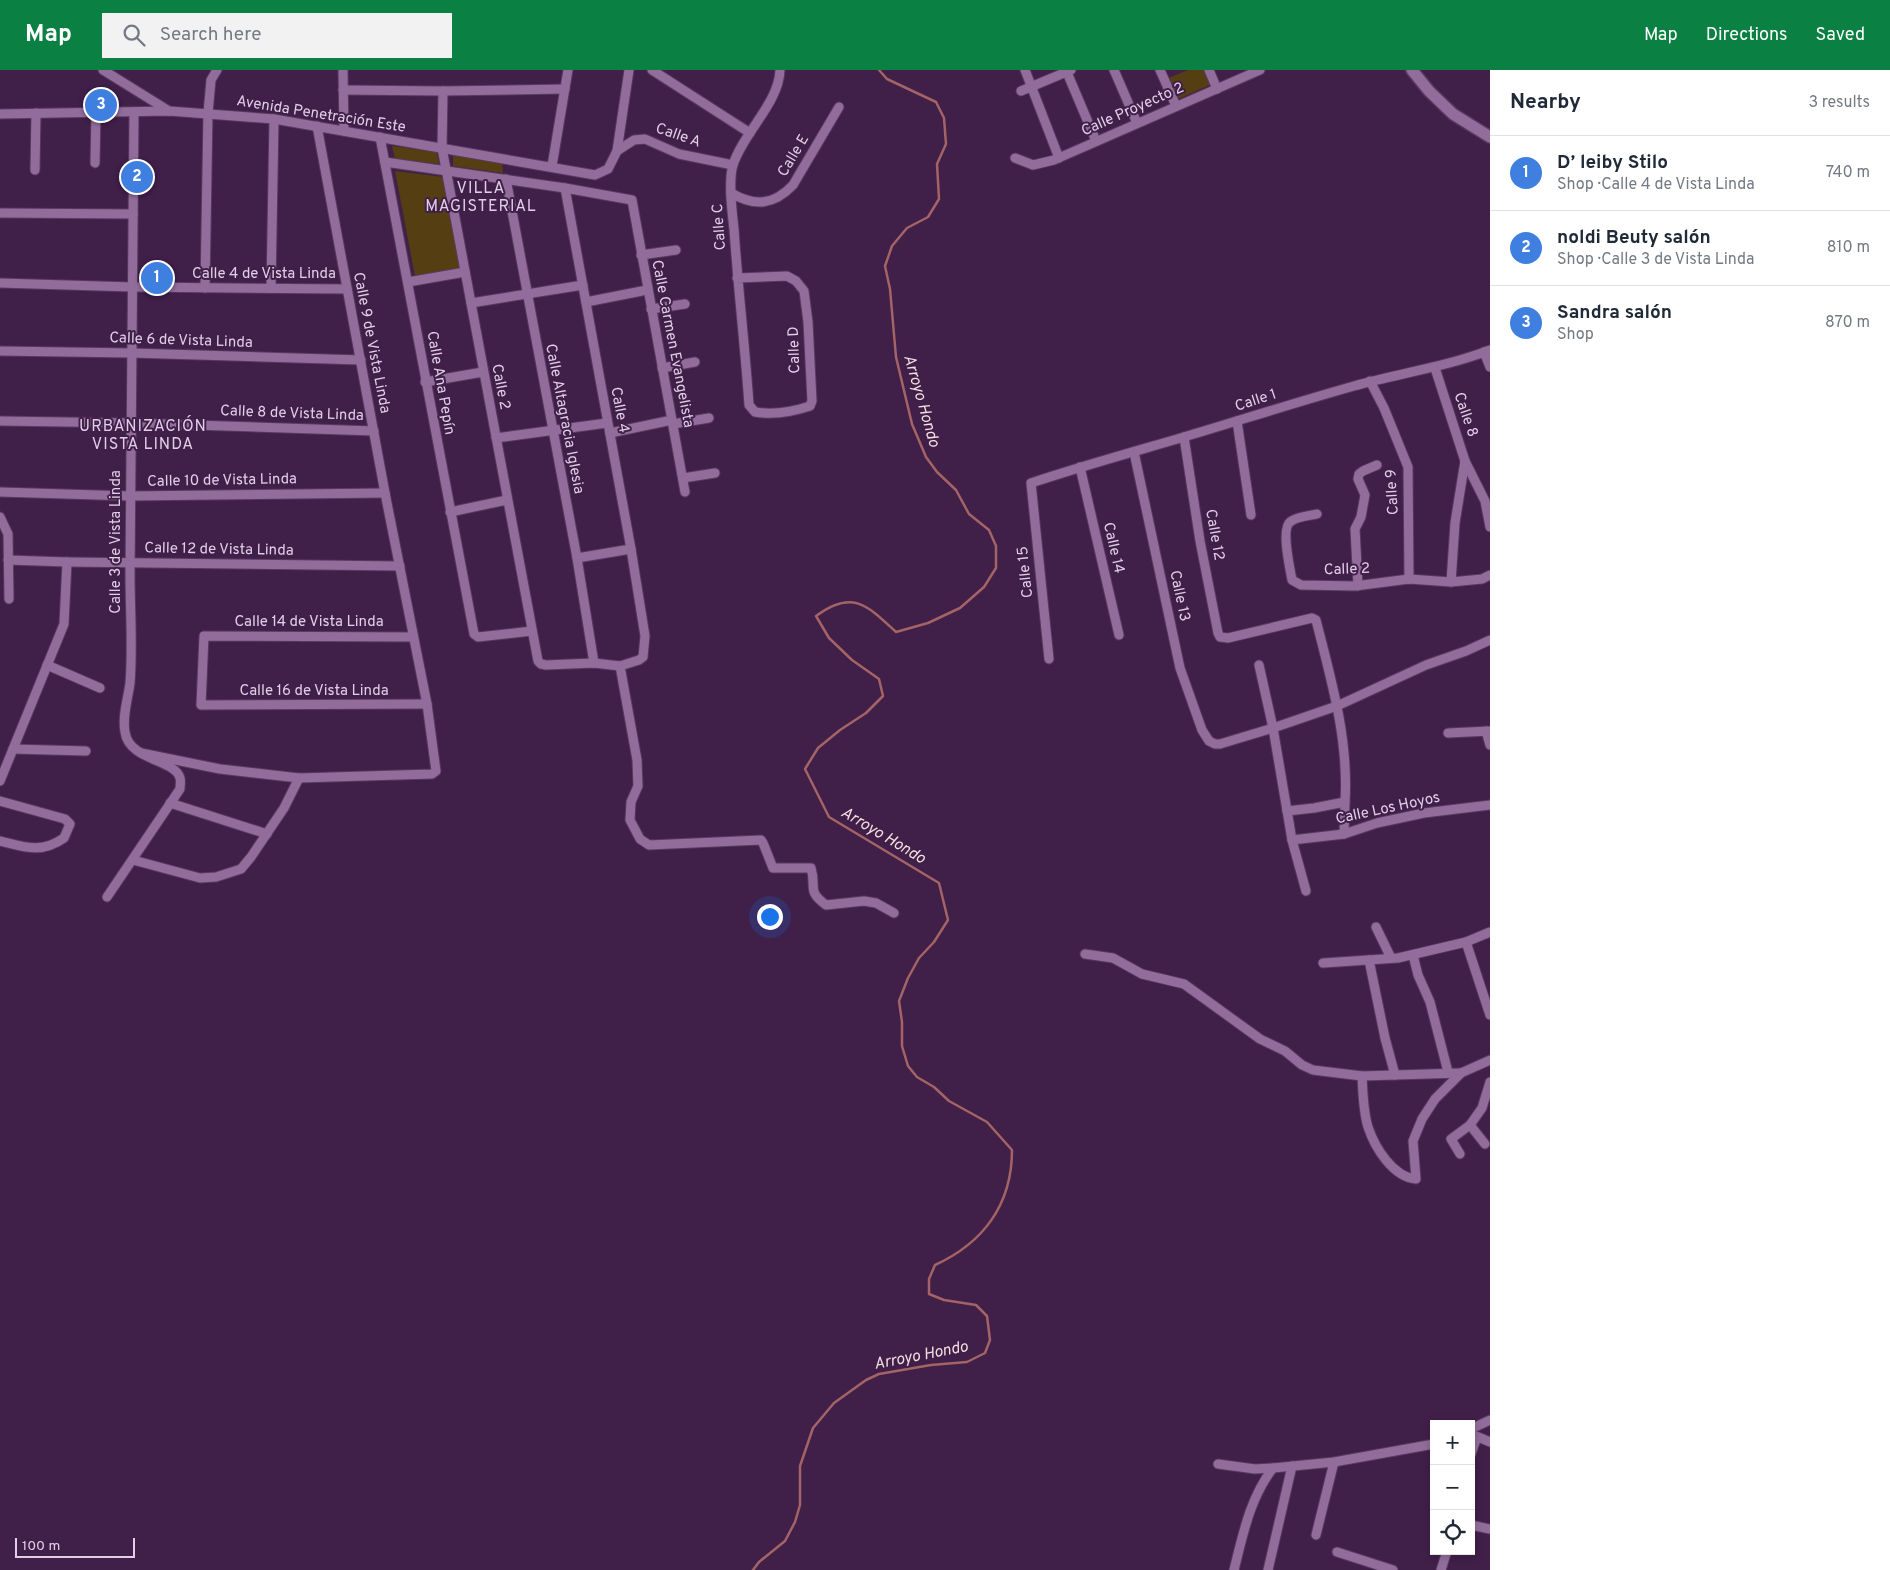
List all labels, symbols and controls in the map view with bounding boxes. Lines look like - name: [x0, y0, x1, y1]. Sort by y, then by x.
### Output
- search box: [102, 13, 452, 58]
- text: Map: [25, 20, 72, 50]
- icon: search: [120, 21, 148, 49]
- text: Search here: [160, 23, 261, 47]
- text: Map: [1644, 24, 1678, 47]
- text: Directions: [1706, 24, 1788, 47]
- text: Saved: [1816, 24, 1865, 47]
- street label: Calle Proyecto 2: [1079, 79, 1187, 141]
- pin: 3: [85, 86, 117, 124]
- text: Nearby: [1510, 89, 1581, 116]
- street label: Avenida Penetración Este: [235, 92, 407, 138]
- text: 3 results: [1808, 93, 1870, 113]
- street label: Calle A: [653, 119, 703, 153]
- street label: Calle E: [774, 131, 814, 181]
- text: D’ leiby Stilo: [1557, 151, 1668, 175]
- pin: 2: [121, 158, 153, 196]
- text: 1: [1523, 163, 1529, 183]
- text: 740 m: [1826, 163, 1870, 183]
- text: Shop · Calle 4 de Vista Linda: [1557, 175, 1755, 195]
- district label: VILLA MAGISTERIAL: [425, 179, 537, 217]
- street label: Calle C: [709, 203, 731, 251]
- text: noldi Beuty salón: [1557, 226, 1711, 250]
- text: 2: [1521, 238, 1531, 258]
- text: 810 m: [1827, 238, 1870, 258]
- text: Shop · Calle 3 de Vista Linda: [1557, 250, 1754, 270]
- street label: Calle Carmen Evangelista: [646, 258, 698, 430]
- pin: 1: [141, 259, 173, 297]
- street label: Calle 4 de Vista Linda: [192, 265, 336, 284]
- street label: Calle 9 de Vista Linda: [348, 271, 394, 415]
- text: Sandra salón: [1557, 301, 1672, 325]
- text: 3: [1521, 313, 1531, 333]
- text: 870 m: [1825, 313, 1870, 333]
- text: Shop: [1557, 325, 1594, 345]
- street label: Calle D: [785, 326, 805, 374]
- street label: Calle 6 de Vista Linda: [109, 329, 253, 353]
- street label: Calle Ana Pepín: [422, 330, 458, 436]
- street label: Calle Altagracia Iglesia: [540, 342, 588, 496]
- water label: Arroyo Hondo: [898, 352, 944, 450]
- street label: Calle 2: [486, 362, 514, 412]
- street label: Calle 4: [605, 385, 633, 435]
- street label: Calle 1: [1233, 385, 1279, 417]
- street label: Calle 8: [1448, 390, 1482, 440]
- street label: Calle 8 de Vista Linda: [220, 402, 364, 426]
- district label: URBANIZACIÓN VISTA LINDA: [79, 415, 207, 455]
- street label: Calle 9: [1382, 469, 1404, 515]
- street label: Calle 3 de Vista Linda: [107, 470, 126, 614]
- street label: Calle 10 de Vista Linda: [147, 470, 297, 492]
- street label: Calle 12: [1200, 508, 1228, 562]
- street label: Calle 14: [1098, 521, 1128, 575]
- street label: Calle 12 de Vista Linda: [144, 539, 294, 561]
- street label: Calle 15: [1014, 545, 1038, 599]
- street label: Calle 2: [1324, 560, 1370, 580]
- street label: Calle 13: [1164, 569, 1194, 623]
- street label: Calle 14 de Vista Linda: [234, 613, 384, 632]
- street label: Calle 16 de Vista Linda: [239, 682, 389, 701]
- street label: Calle Los Hoyos: [1334, 789, 1442, 829]
- water label: Arroyo Hondo: [837, 803, 929, 869]
- your location: [757, 904, 783, 930]
- water label: Arroyo Hondo: [872, 1337, 970, 1375]
- map controls: [1430, 1420, 1475, 1555]
- button: +: [1430, 1420, 1475, 1465]
- button: −: [1430, 1465, 1475, 1510]
- button: locate: [1430, 1510, 1475, 1555]
- scale bar: [15, 1535, 135, 1558]
- text: 100 m: [22, 1538, 60, 1555]

